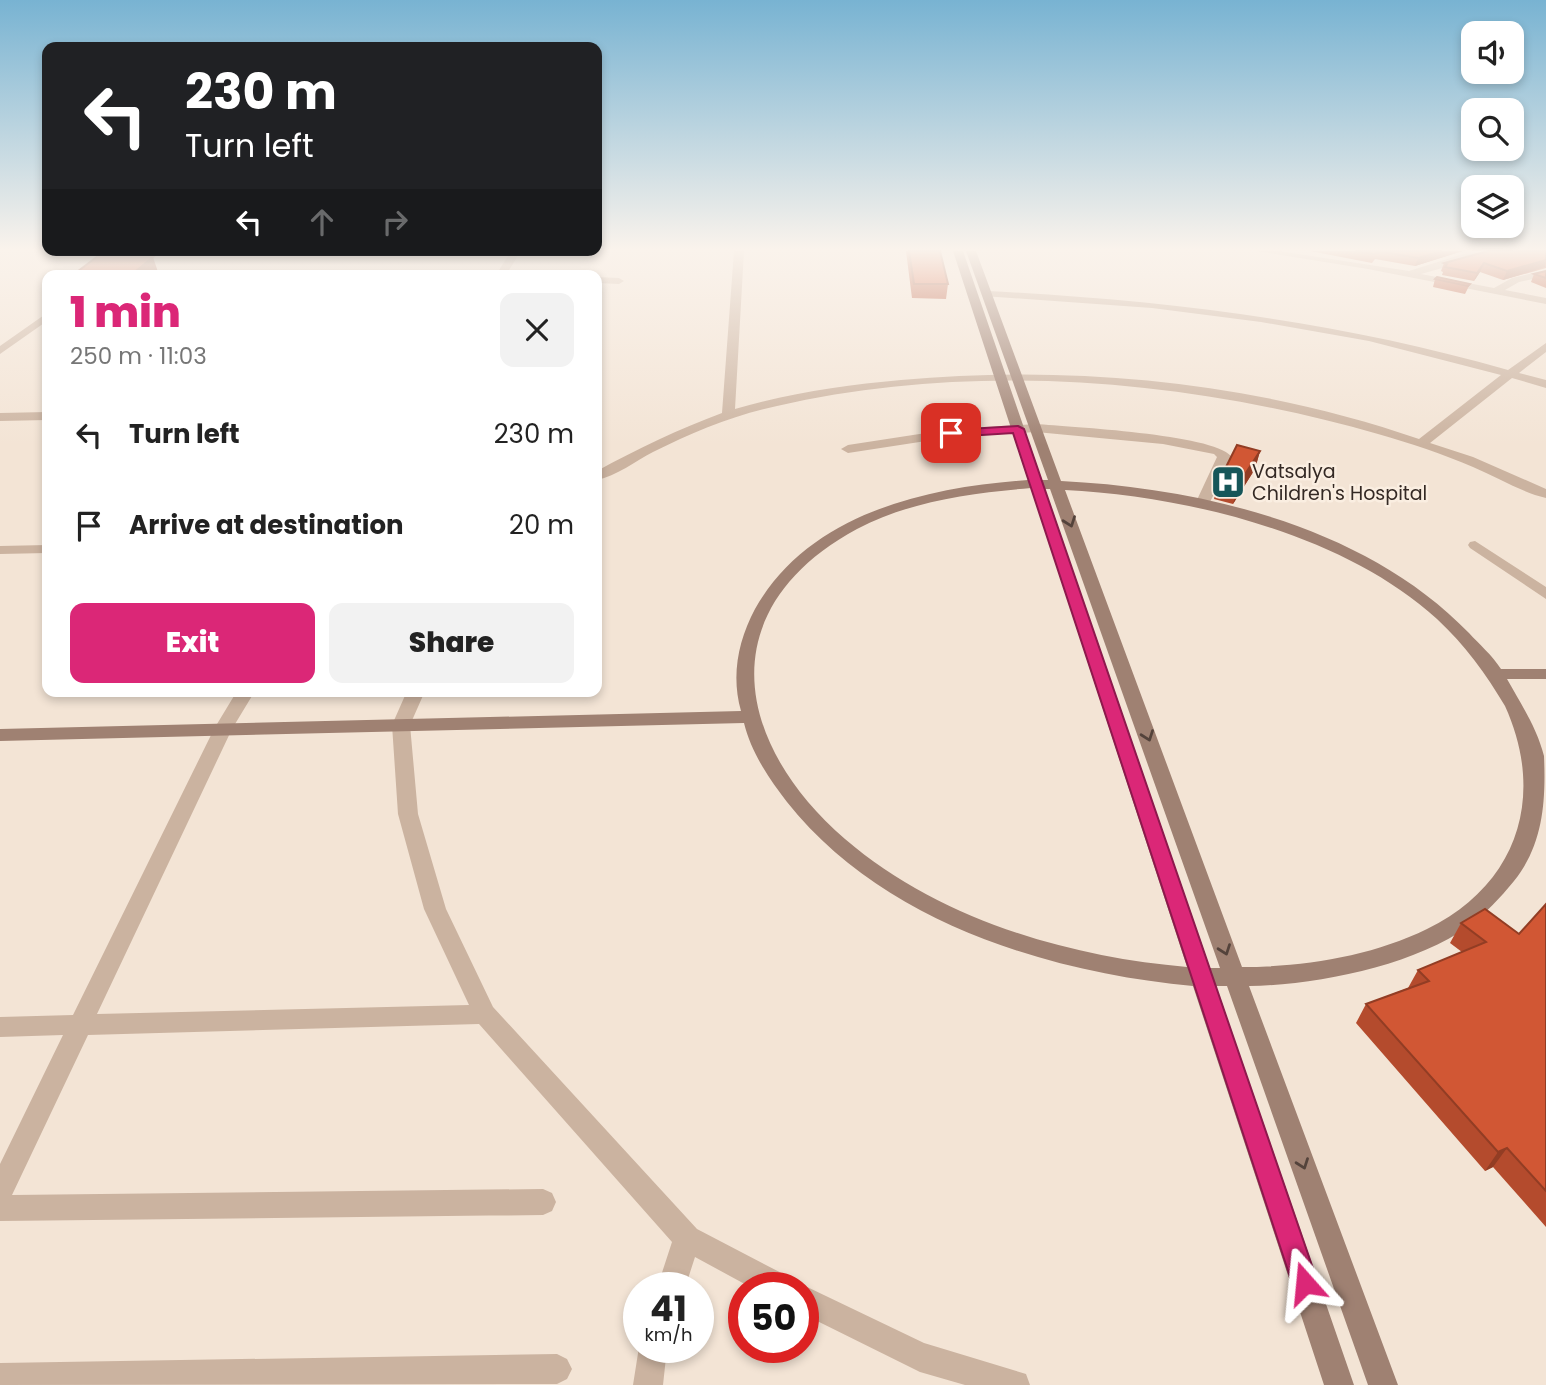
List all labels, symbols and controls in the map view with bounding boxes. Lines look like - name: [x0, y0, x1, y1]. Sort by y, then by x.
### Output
- map controls: [1461, 21, 1524, 238]
- button: sound: [1461, 21, 1524, 84]
- text: 230 m: [185, 58, 337, 126]
- icon: left: [70, 70, 161, 161]
- button: search: [1461, 98, 1524, 161]
- text: Turn left: [185, 123, 314, 168]
- button: layers: [1461, 175, 1524, 238]
- icon: left: [230, 203, 268, 241]
- icon: ahead: [303, 203, 341, 241]
- icon: right: [376, 203, 414, 241]
- text: 1 min: [70, 283, 181, 342]
- button: close: [500, 293, 574, 367]
- text: 250 m · 11:03: [70, 340, 207, 372]
- pin: [921, 403, 981, 463]
- icon: arrive: [932, 414, 970, 452]
- icon: left: [70, 416, 108, 454]
- text: Turn left: [129, 416, 240, 452]
- text: 230 m: [494, 416, 574, 452]
- place label: Vatsalya Children's Hospital: [1252, 458, 1427, 507]
- hospital icon: Vatsalya Children's Hospital: [1209, 463, 1247, 501]
- icon: arrive: [70, 507, 108, 545]
- text: Arrive at destination: [129, 507, 404, 543]
- text: 20 m: [509, 507, 574, 543]
- one-way arrow: [1062, 516, 1076, 528]
- button: Exit: [70, 603, 315, 683]
- button: Share: [329, 603, 574, 683]
- one-way arrow: [1139, 729, 1153, 741]
- one-way arrow: [1217, 943, 1231, 955]
- one-way arrow: [1295, 1157, 1309, 1169]
- position arrow: [1268, 1246, 1342, 1320]
- speed limit sign: 50: [728, 1272, 819, 1363]
- text: 41: [650, 1284, 687, 1333]
- text: km/h: [645, 1322, 692, 1347]

